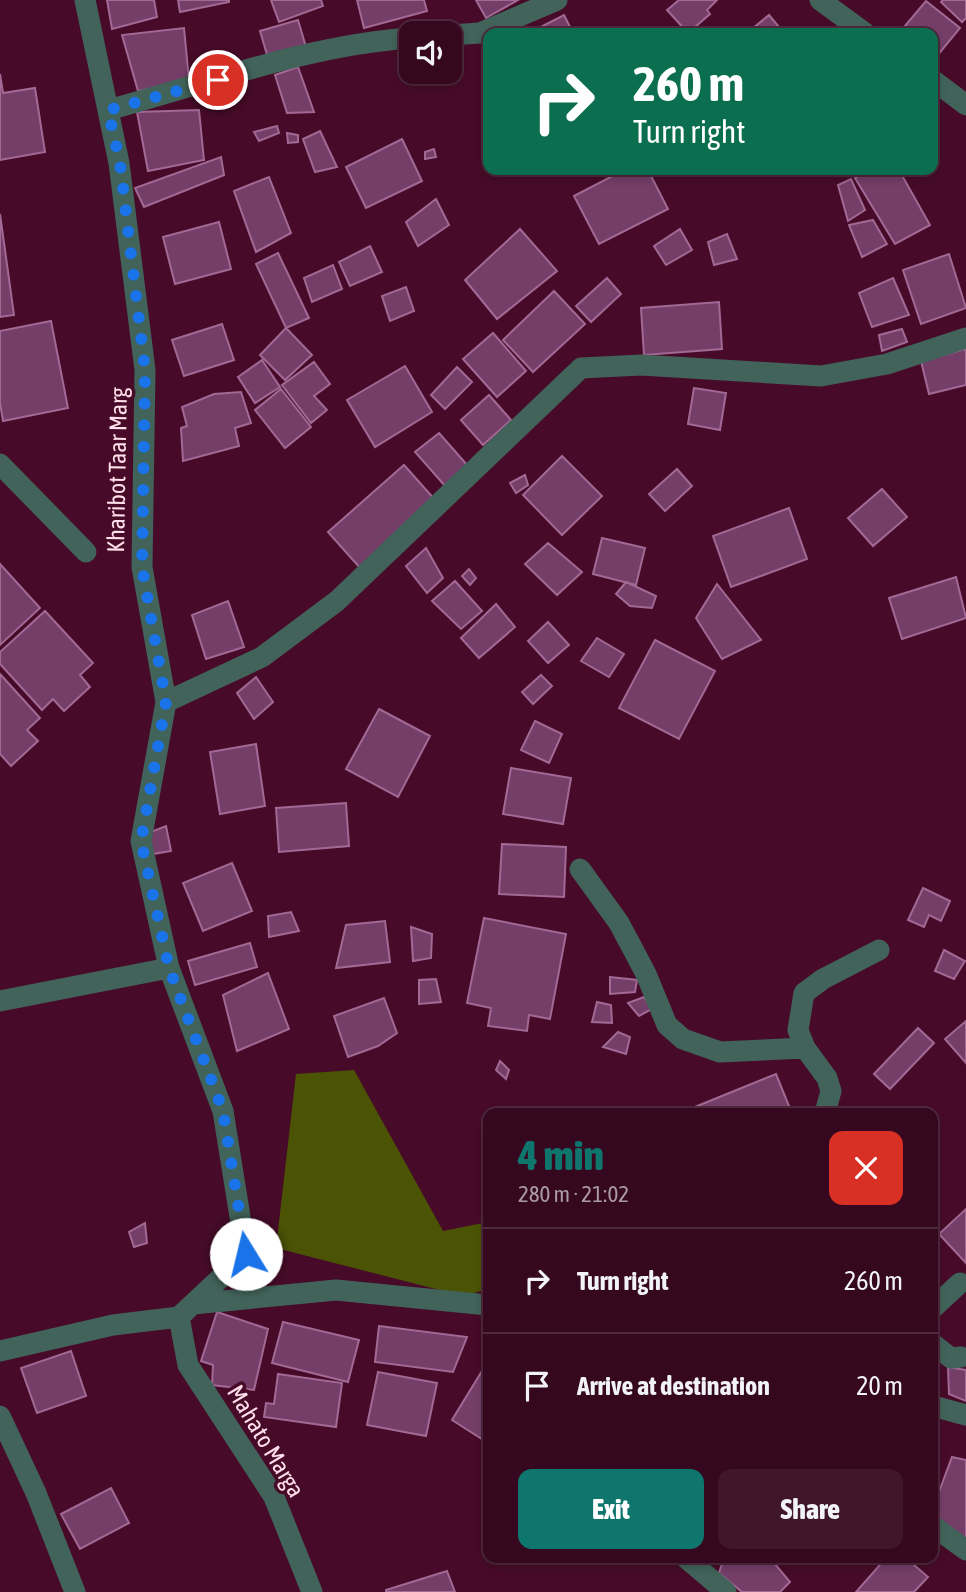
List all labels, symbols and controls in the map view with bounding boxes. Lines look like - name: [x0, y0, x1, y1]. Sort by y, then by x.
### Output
- map controls: [399, 21, 462, 84]
- button: sound: [399, 21, 462, 84]
- pin: [188, 50, 248, 110]
- text: 260 m: [633, 55, 744, 111]
- icon: right: [518, 56, 609, 147]
- icon: arrive: [199, 61, 237, 99]
- text: Turn right: [633, 113, 746, 150]
- street label: Kharibot Taar Marg: [102, 386, 132, 553]
- text: 4 min: [518, 1131, 604, 1179]
- button: close: [829, 1131, 903, 1205]
- text: 280 m · 21:02: [518, 1181, 629, 1207]
- position arrow: [209, 1217, 283, 1291]
- icon: right: [518, 1262, 556, 1300]
- text: Turn right: [577, 1266, 668, 1296]
- text: 260 m: [844, 1266, 903, 1296]
- icon: arrive: [518, 1367, 556, 1405]
- text: Arrive at destination: [577, 1371, 770, 1401]
- text: 20 m: [856, 1371, 903, 1401]
- street label: Mahato Marga: [222, 1380, 310, 1502]
- button: Exit: [518, 1469, 704, 1549]
- button: Share: [718, 1469, 903, 1549]

